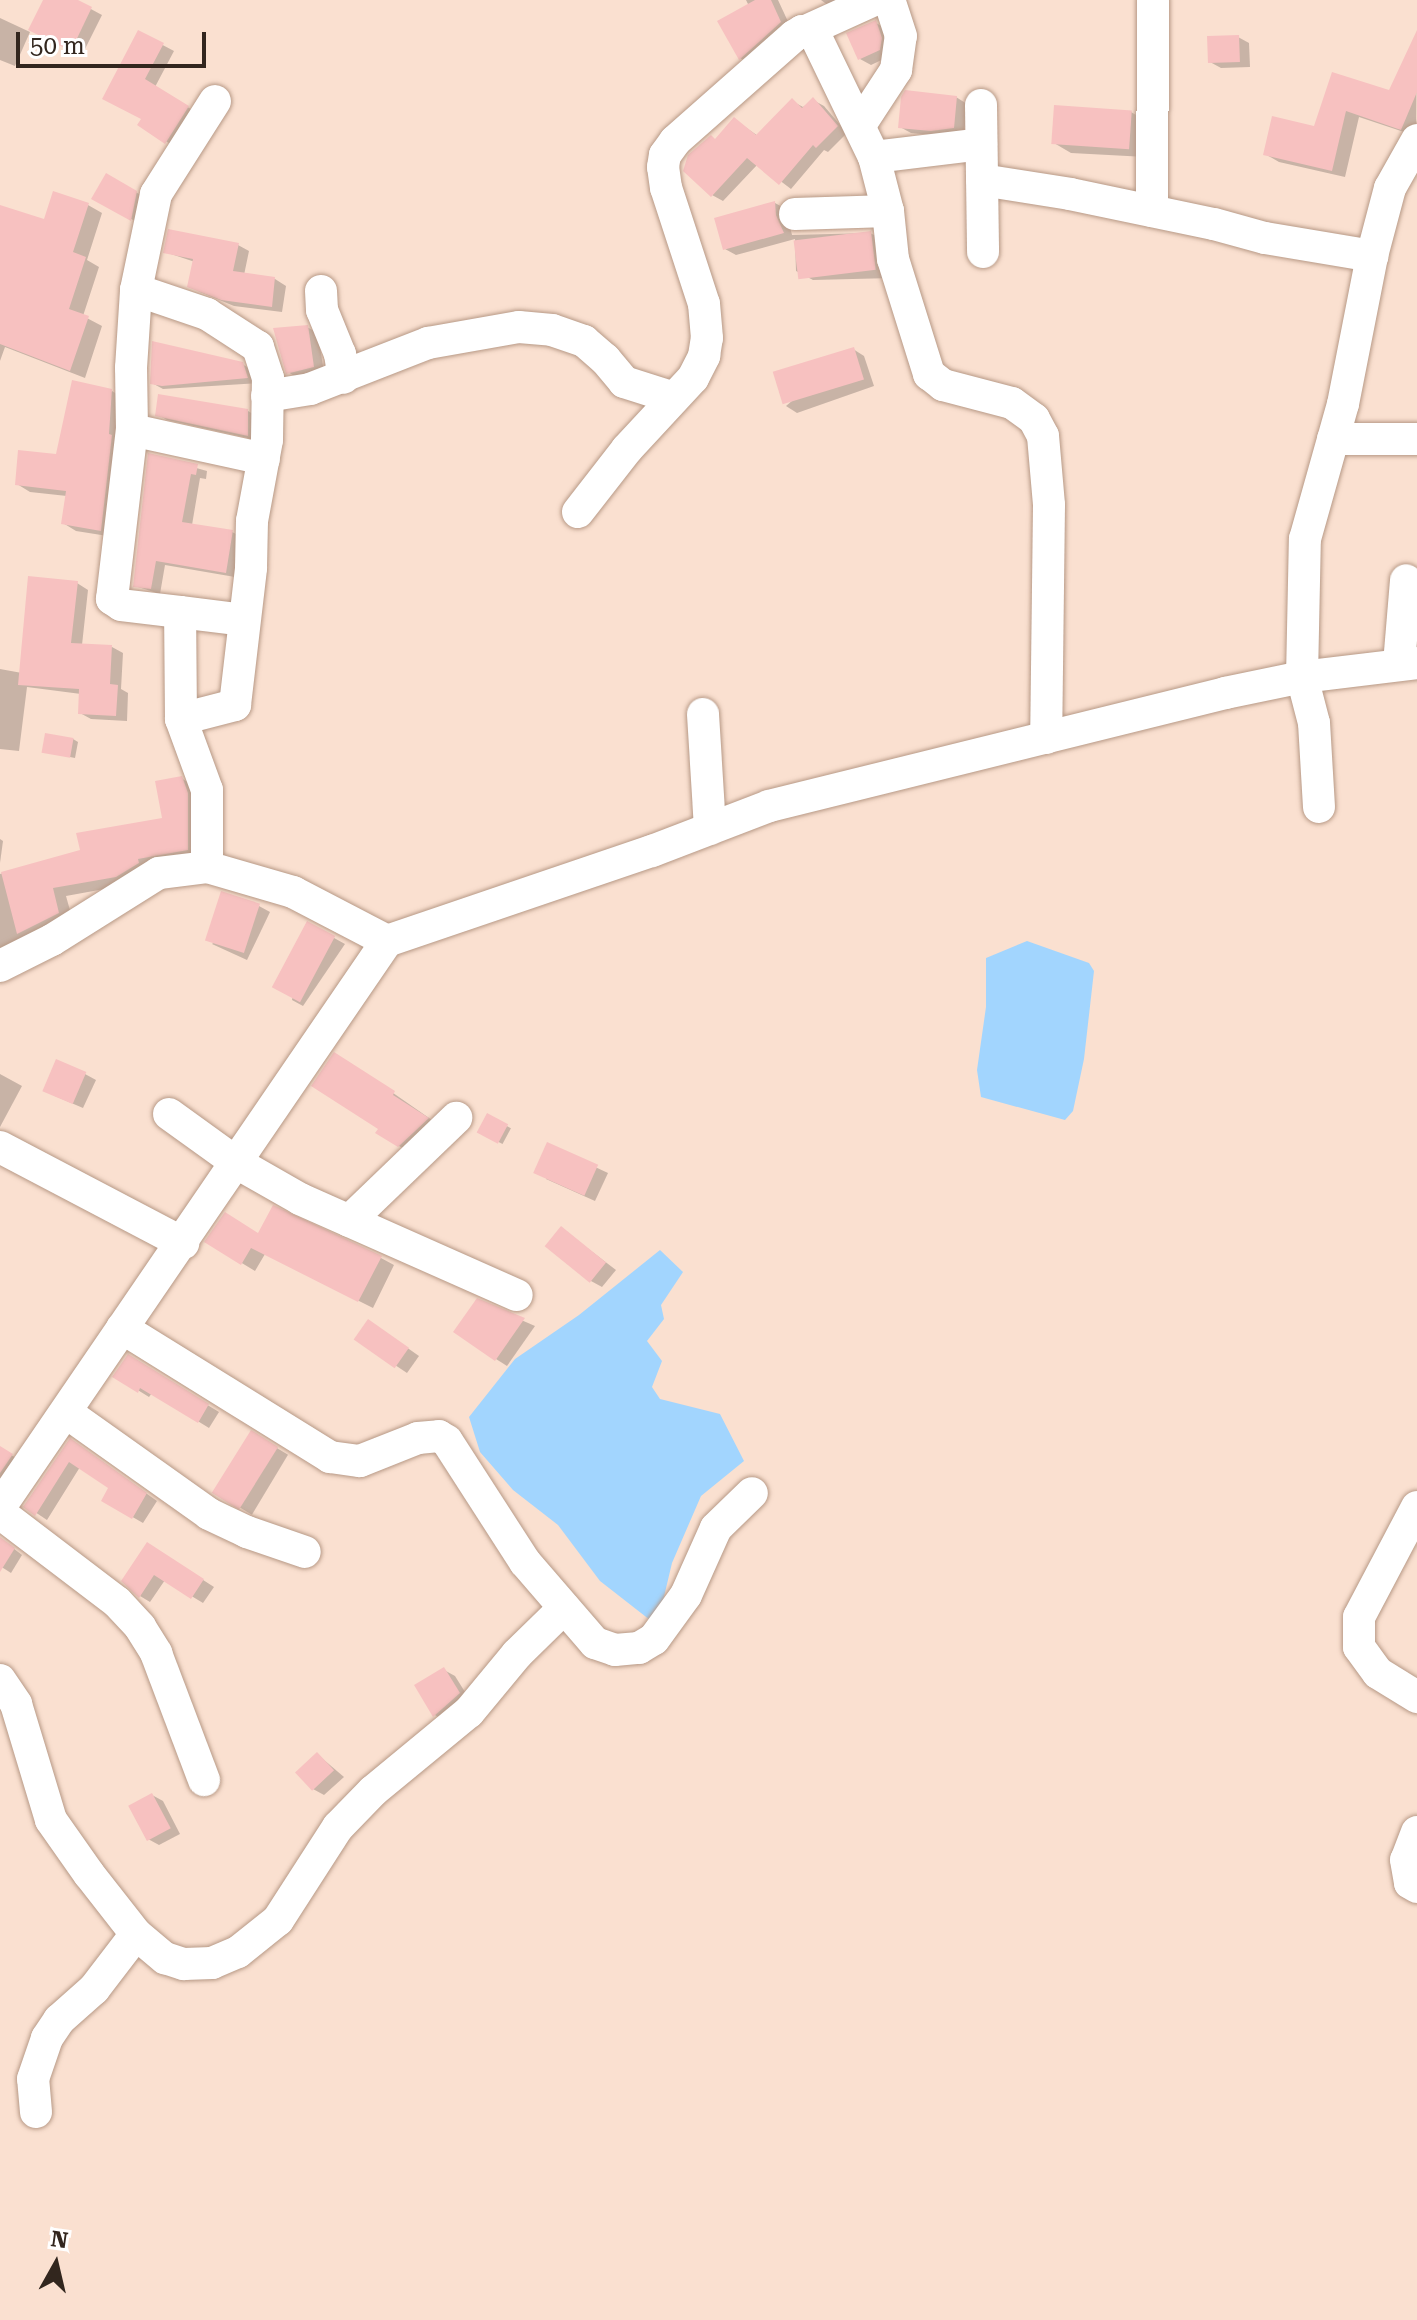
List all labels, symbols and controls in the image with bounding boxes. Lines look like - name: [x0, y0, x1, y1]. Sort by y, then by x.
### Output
- scale bar: [20, 16, 210, 66]
- text: 50 m: [30, 32, 85, 60]
- north arrow: [16, 2224, 96, 2304]
- text: N: [49, 2226, 70, 2253]

